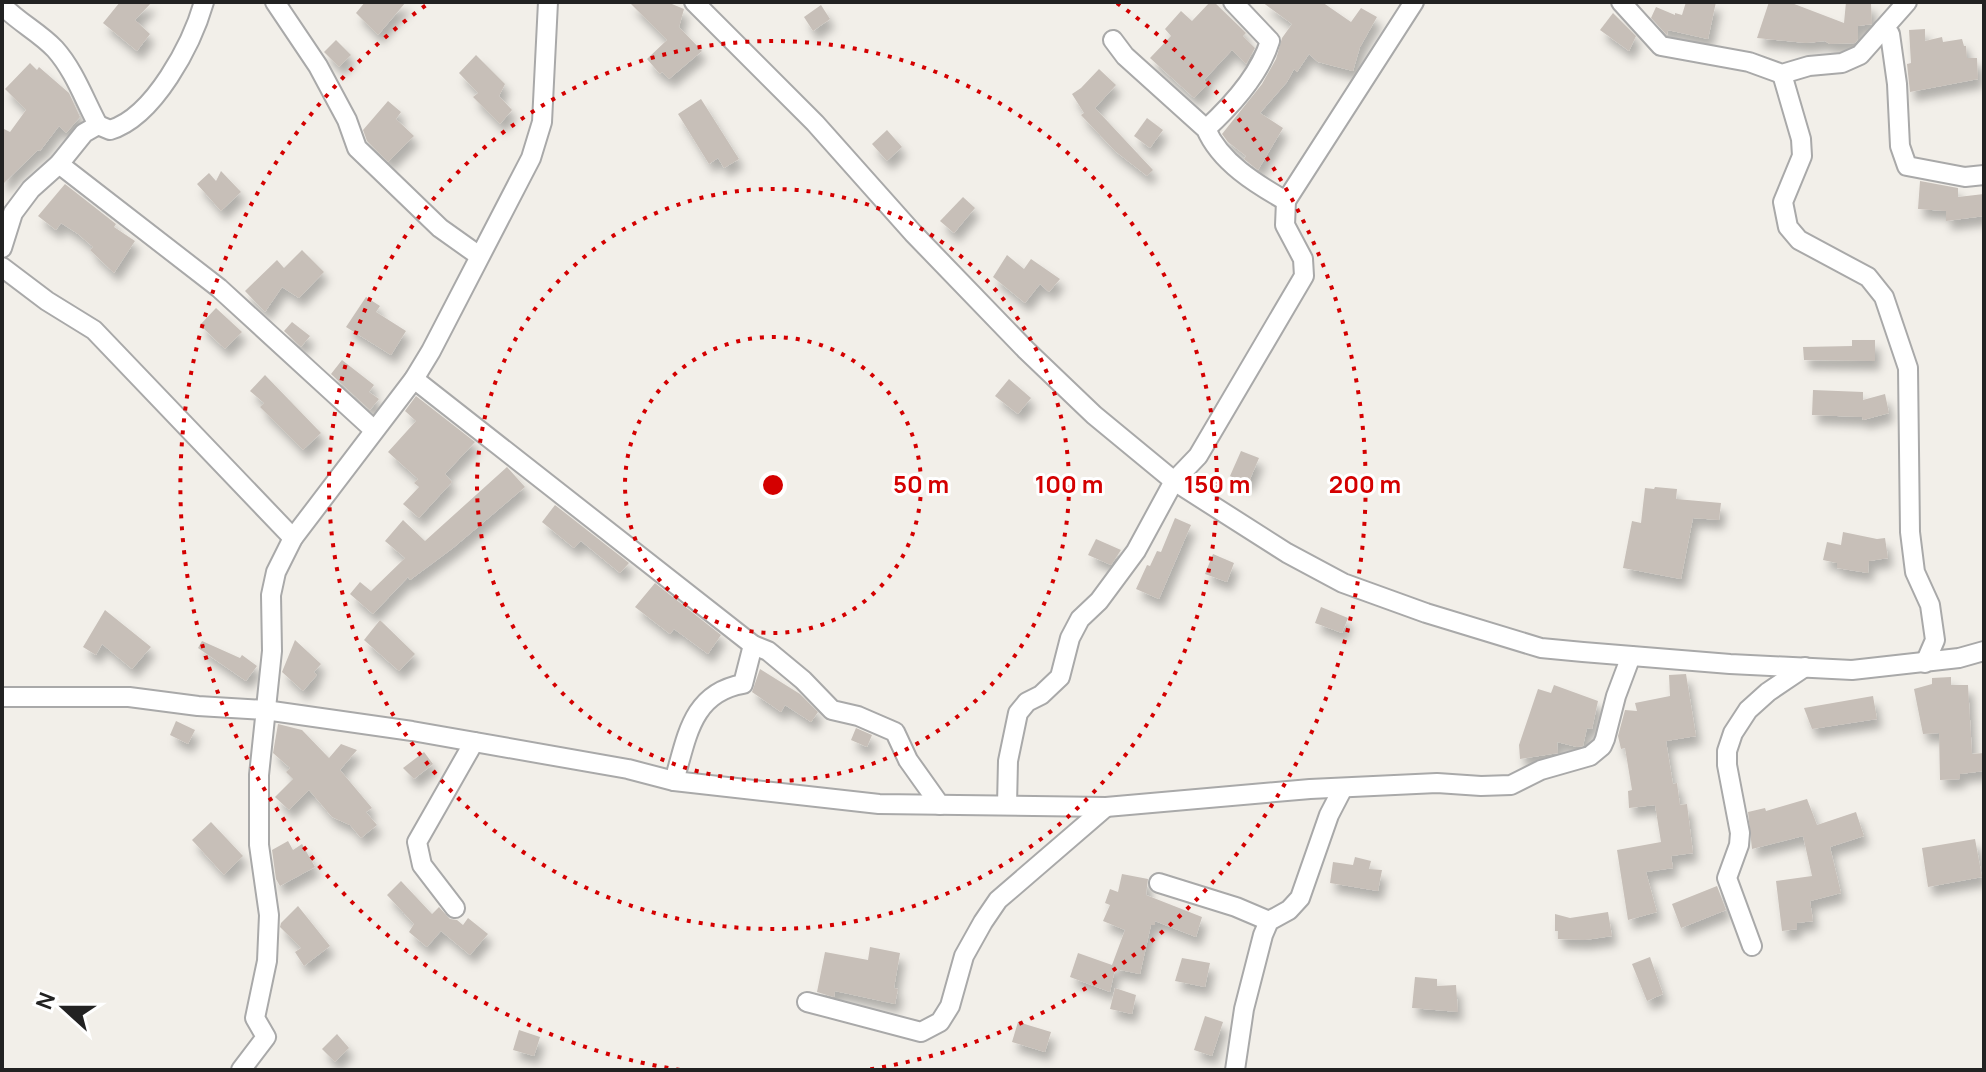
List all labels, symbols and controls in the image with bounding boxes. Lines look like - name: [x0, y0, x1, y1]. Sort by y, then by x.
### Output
- text: 50 m: [893, 467, 949, 500]
- text: 100 m: [1035, 467, 1103, 500]
- text: 150 m: [1184, 467, 1250, 500]
- text: 200 m: [1329, 467, 1401, 500]
- centre of rings: [759, 471, 787, 499]
- north arrow: [24, 968, 104, 1048]
- text: N: [28, 988, 62, 1014]

